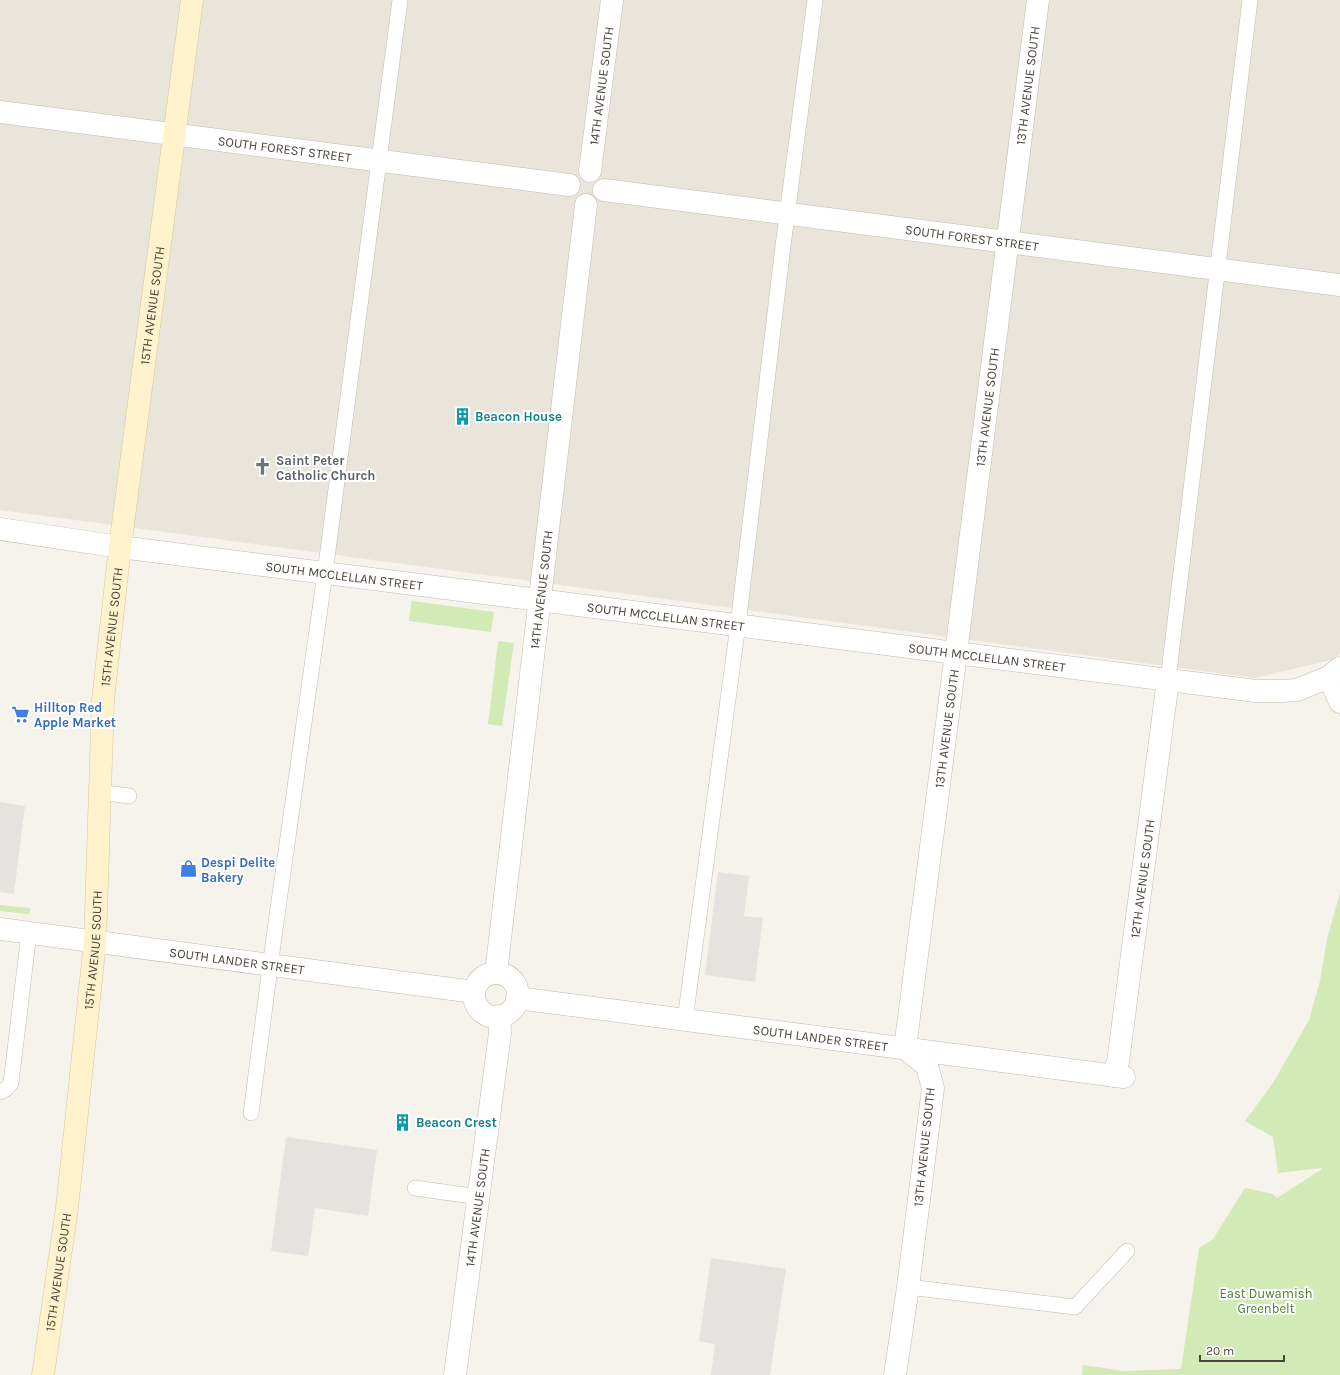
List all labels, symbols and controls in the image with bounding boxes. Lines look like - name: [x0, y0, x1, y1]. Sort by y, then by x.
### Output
- street label: 13TH AVENUE SOUTH: [1012, 25, 1042, 146]
- street label: 14TH AVENUE SOUTH: [586, 26, 616, 146]
- street label: SOUTH FOREST STREET: [217, 133, 353, 165]
- street label: SOUTH FOREST STREET: [904, 221, 1040, 254]
- street label: 15TH AVENUE SOUTH: [137, 245, 167, 366]
- street label: 13TH AVENUE SOUTH: [972, 347, 1002, 467]
- building icon: Beacon House: [452, 406, 472, 426]
- place label: Beacon House: [475, 409, 562, 424]
- place label: Saint Peter Catholic Church: [276, 453, 375, 483]
- church icon: Saint Peter Catholic Church: [253, 457, 273, 477]
- street label: 14TH AVENUE SOUTH: [527, 529, 555, 650]
- street label: SOUTH MCCLELLAN STREET: [265, 558, 424, 593]
- street label: 15TH AVENUE SOUTH: [97, 567, 125, 687]
- street label: SOUTH MCCLELLAN STREET: [586, 599, 746, 634]
- street label: SOUTH MCCLELLAN STREET: [907, 639, 1067, 674]
- street label: 13TH AVENUE SOUTH: [931, 668, 961, 789]
- place label: Hilltop Red Apple Market: [34, 700, 116, 730]
- supermarket icon: Hilltop Red Apple Market: [11, 704, 31, 724]
- street label: 12TH AVENUE SOUTH: [1127, 818, 1157, 939]
- place label: Despi Delite Bakery: [201, 855, 275, 885]
- shop icon: Despi Delite Bakery: [178, 859, 198, 879]
- street label: 15TH AVENUE SOUTH: [80, 890, 104, 1010]
- street label: SOUTH LANDER STREET: [169, 944, 306, 977]
- street label: SOUTH LANDER STREET: [752, 1021, 889, 1054]
- street label: 13TH AVENUE SOUTH: [910, 1087, 938, 1207]
- building icon: Beacon Crest: [393, 1112, 413, 1132]
- place label: Beacon Crest: [416, 1115, 497, 1130]
- street label: 14TH AVENUE SOUTH: [462, 1147, 492, 1268]
- street label: 15TH AVENUE SOUTH: [42, 1212, 74, 1332]
- park label: East Duwamish Greenbelt: [1219, 1286, 1313, 1316]
- scale bar: [1200, 1337, 1284, 1363]
- text: 20 m: [1206, 1344, 1234, 1358]

